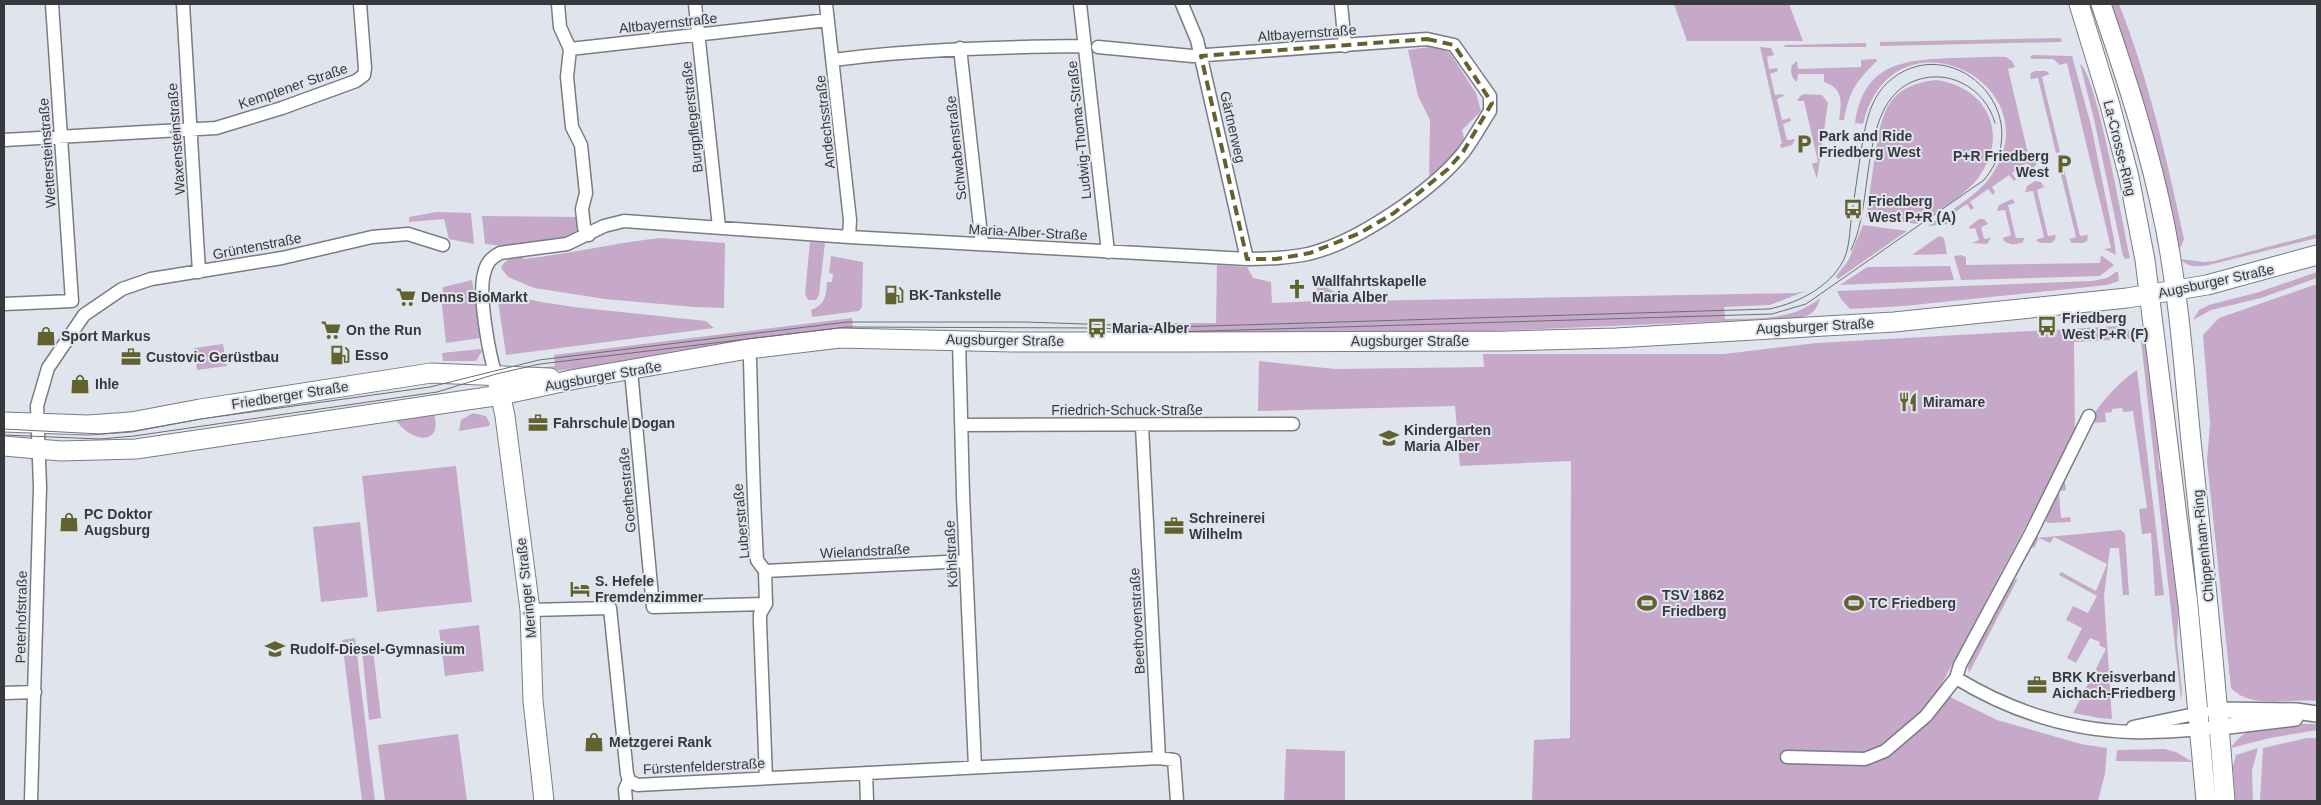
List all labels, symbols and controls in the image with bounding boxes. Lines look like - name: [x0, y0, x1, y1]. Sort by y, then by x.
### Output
- street label: Altbayernstraße: [618, 10, 718, 36]
- street label: Altbayernstraße: [1257, 22, 1357, 44]
- street label: Kemptener Straße: [236, 60, 350, 112]
- street label: Burgpflegerstraße: [678, 60, 706, 174]
- street label: Ludwig-Thoma-Straße: [1064, 60, 1094, 200]
- street label: Andechsstraße: [812, 74, 838, 170]
- street label: Waxensteinstraße: [164, 82, 188, 196]
- street label: Gärtnerweg: [1217, 90, 1249, 164]
- street label: Schwabenstraße: [943, 95, 969, 201]
- street label: Wettersteinstraße: [35, 97, 59, 209]
- street label: La-Crosse-Ring: [2100, 98, 2140, 198]
- place label: Park and Ride Friedberg West: [1819, 128, 1921, 160]
- parking icon: Park and Ride Friedberg West: [1793, 133, 1815, 155]
- place label: P+R Friedberg West: [1953, 148, 2049, 180]
- parking icon: P+R Friedberg West: [2053, 153, 2075, 175]
- place label: Friedberg West P+R (A): [1868, 193, 1956, 225]
- bus stop icon: Friedberg West P+R (A): [1842, 198, 1864, 220]
- street label: Maria-Alber-Straße: [968, 221, 1088, 243]
- street label: Grüntenstraße: [211, 229, 303, 262]
- street label: Augsburger Straße: [2156, 261, 2276, 301]
- place label: Wallfahrtskapelle Maria Alber: [1312, 273, 1427, 305]
- church icon: Wallfahrtskapelle Maria Alber: [1286, 278, 1308, 300]
- fuel station icon: BK-Tankstelle: [883, 284, 905, 306]
- supermarket icon: Denns BioMarkt: [395, 286, 417, 308]
- place label: BK-Tankstelle: [909, 287, 1002, 303]
- place label: Denns BioMarkt: [421, 289, 528, 305]
- place label: Friedberg West P+R (F): [2062, 310, 2148, 342]
- street label: Augsburger Straße: [1756, 315, 1875, 337]
- bus stop icon: Friedberg West P+R (F): [2036, 315, 2058, 337]
- bus stop icon: Maria-Alber: [1086, 317, 1108, 339]
- supermarket icon: On the Run: [320, 319, 342, 341]
- place label: Maria-Alber: [1112, 320, 1190, 336]
- place label: On the Run: [346, 322, 421, 338]
- shop icon: Sport Markus: [35, 325, 57, 347]
- place label: Sport Markus: [61, 328, 151, 344]
- street label: Augsburger Straße: [946, 331, 1064, 349]
- street label: Augsburger Straße: [1351, 333, 1469, 349]
- fuel station icon: Esso: [329, 344, 351, 366]
- office icon: Custovic Gerüstbau: [120, 346, 142, 368]
- place label: Esso: [355, 347, 388, 363]
- place label: Custovic Gerüstbau: [146, 349, 279, 365]
- street label: Augsburger Straße: [543, 358, 663, 394]
- shop icon: Ihle: [69, 373, 91, 395]
- place label: Ihle: [95, 376, 119, 392]
- street label: Friedberger Straße: [230, 378, 350, 412]
- restaurant icon: Miramare: [1897, 391, 1919, 413]
- place label: Miramare: [1923, 394, 1985, 410]
- street label: Friedrich-Schuck-Straße: [1051, 402, 1203, 418]
- office icon: Fahrschule Dogan: [527, 412, 549, 434]
- place label: Fahrschule Dogan: [553, 415, 675, 431]
- place label: Kindergarten Maria Alber: [1404, 422, 1491, 454]
- school or university icon: Kindergarten Maria Alber: [1378, 427, 1400, 449]
- street label: Goethestraße: [615, 446, 639, 533]
- street label: Luberstraße: [730, 482, 752, 559]
- street label: Chippenham-Ring: [2189, 489, 2217, 603]
- place label: PC Doktor Augsburg: [84, 506, 153, 538]
- place label: Schreinerei Wilhelm: [1189, 510, 1265, 542]
- shop icon: PC Doktor Augsburg: [58, 511, 80, 533]
- office icon: Schreinerei Wilhelm: [1163, 515, 1185, 537]
- street label: Köhlstraße: [941, 520, 961, 588]
- street label: Meringer Straße: [513, 537, 539, 639]
- street label: Wielandstraße: [820, 541, 911, 561]
- street label: Beethovenstraße: [1126, 567, 1148, 675]
- street label: Peterhofstraße: [12, 570, 30, 663]
- place label: S. Hefele Fremdenzimmer: [595, 573, 704, 605]
- hotel icon: S. Hefele Fremdenzimmer: [569, 578, 591, 600]
- place label: TSV 1862 Friedberg: [1662, 587, 1727, 619]
- sports icon: TSV 1862 Friedberg: [1636, 592, 1658, 614]
- sports icon: TC Friedberg: [1843, 592, 1865, 614]
- place label: TC Friedberg: [1869, 595, 1956, 611]
- school or university icon: Rudolf-Diesel-Gymnasium: [264, 638, 286, 660]
- place label: Rudolf-Diesel-Gymnasium: [290, 641, 465, 657]
- place label: BRK Kreisverband Aichach-Friedberg: [2052, 669, 2176, 701]
- office icon: BRK Kreisverband Aichach-Friedberg: [2026, 674, 2048, 696]
- shop icon: Metzgerei Rank: [583, 731, 605, 753]
- place label: Metzgerei Rank: [609, 734, 712, 750]
- street label: Fürstenfelderstraße: [643, 755, 766, 777]

